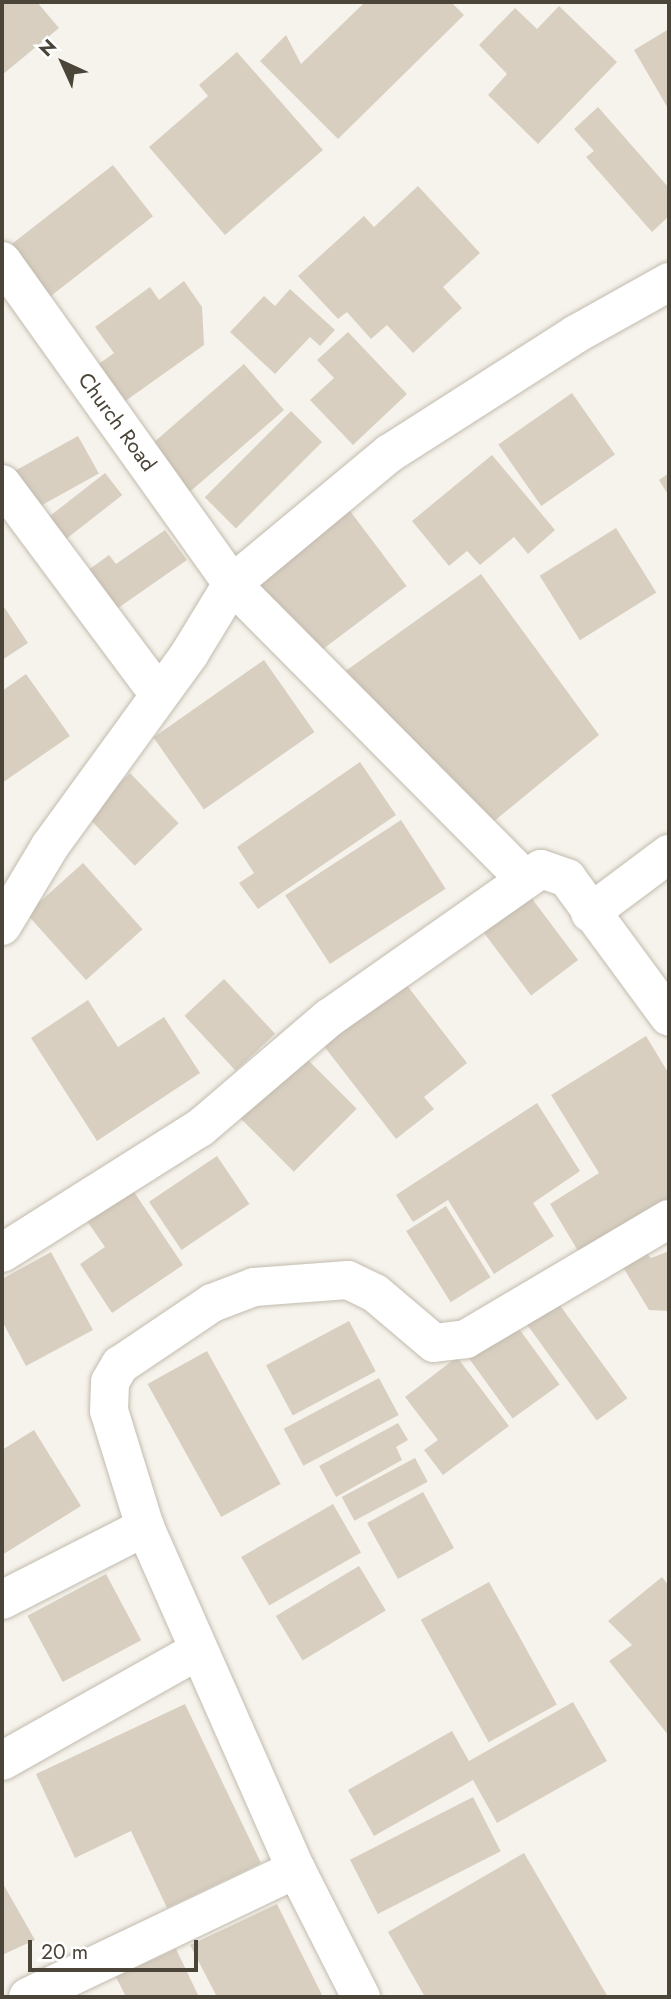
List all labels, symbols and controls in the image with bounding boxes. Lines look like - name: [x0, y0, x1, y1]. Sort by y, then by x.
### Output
- north arrow: [28, 28, 98, 98]
- text: N: [33, 33, 63, 63]
- street label: Church Road: [73, 368, 161, 476]
- scale bar: [32, 1926, 201, 1970]
- text: 20 m: [41, 1937, 88, 1967]

